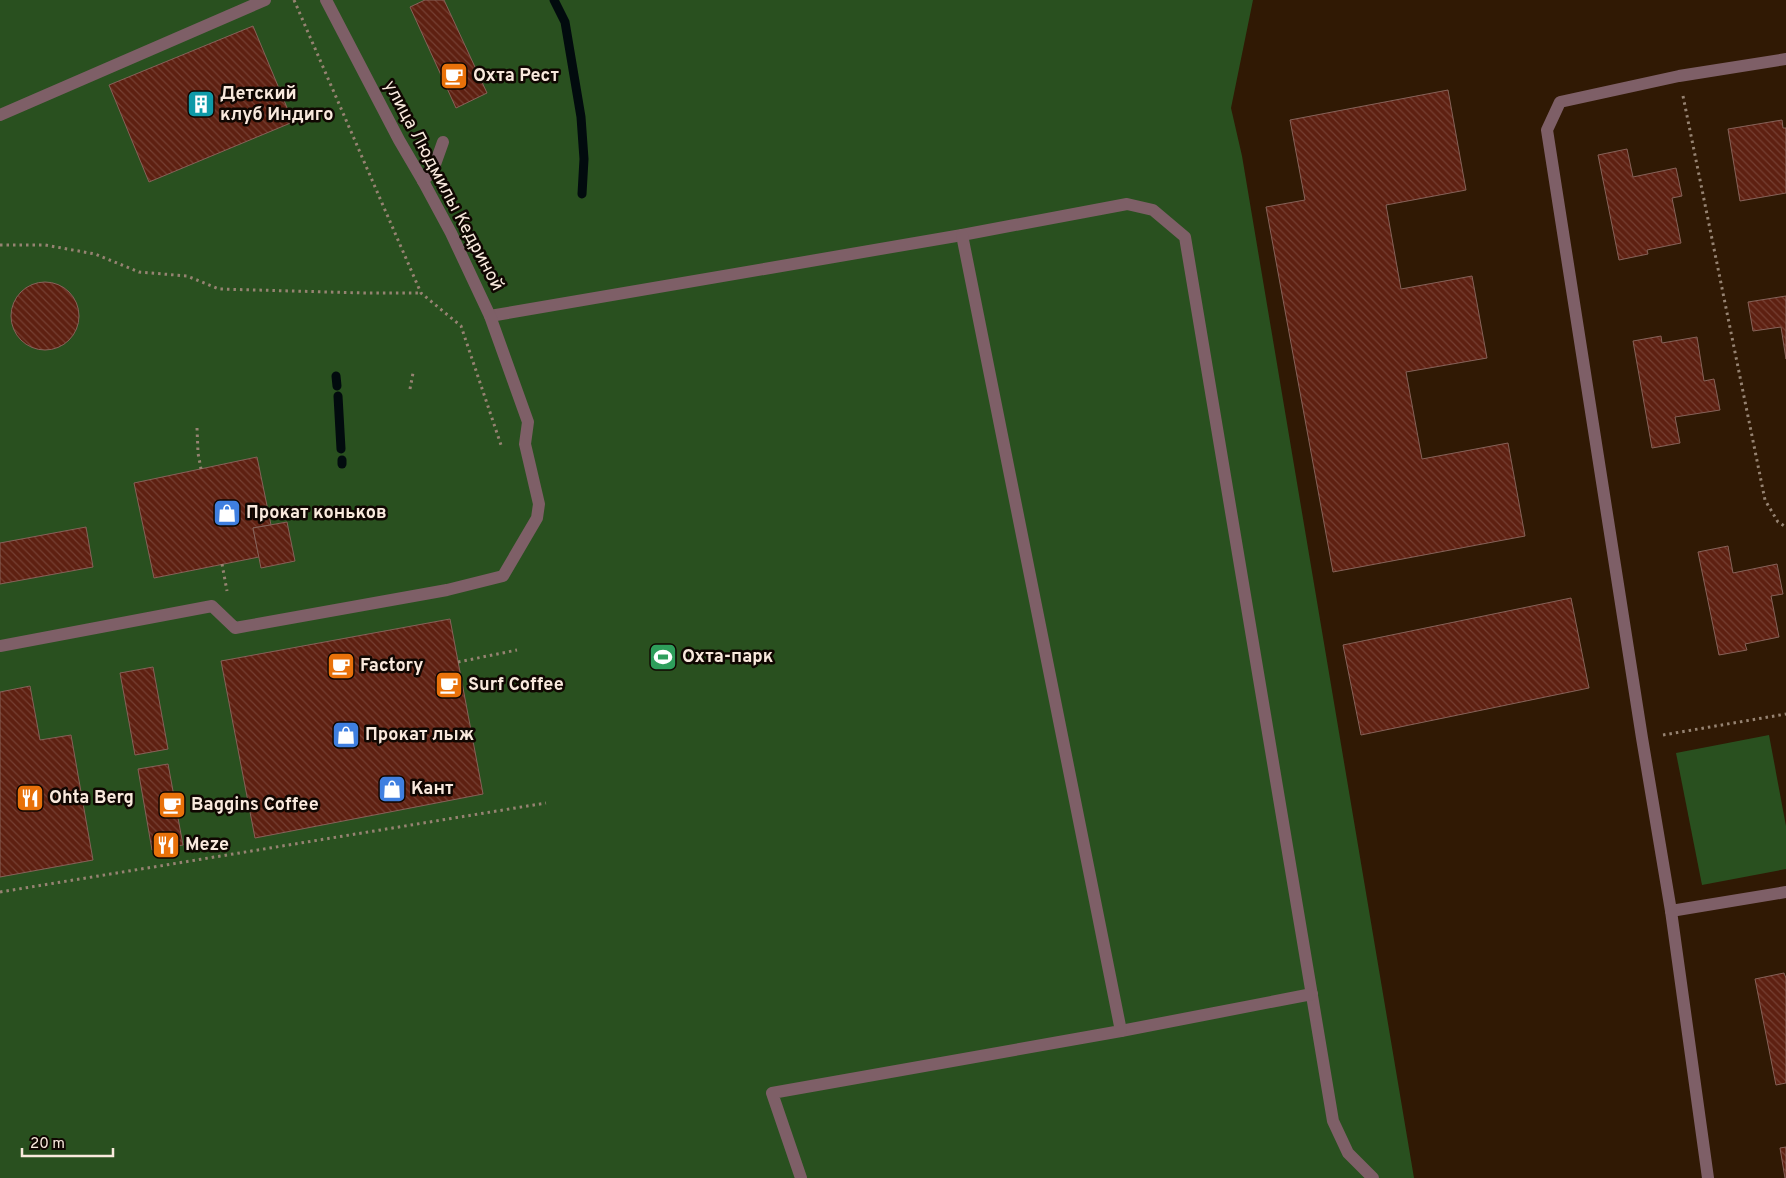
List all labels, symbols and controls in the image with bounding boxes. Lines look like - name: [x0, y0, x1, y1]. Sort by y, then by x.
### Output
- cafe icon: Охта Рест: [439, 61, 469, 91]
- place label: Охта Рест: [473, 65, 559, 88]
- street label: улица Людмилы Кедриной: [378, 77, 508, 295]
- place label: Детский клуб Индиго: [220, 83, 333, 127]
- building icon: Детский клуб Индиго: [186, 89, 216, 119]
- shop icon: Прокат коньков: [212, 498, 242, 528]
- place label: Прокат коньков: [246, 502, 387, 525]
- sports icon: Охта-парк: [648, 642, 678, 672]
- place label: Охта-парк: [682, 646, 774, 669]
- cafe icon: Factory: [326, 651, 356, 681]
- place label: Factory: [360, 655, 423, 678]
- cafe icon: Surf Coffee: [434, 670, 464, 700]
- place label: Surf Coffee: [468, 674, 564, 697]
- shop icon: Прокат лыж: [331, 720, 361, 750]
- place label: Прокат лыж: [365, 724, 474, 747]
- shop icon: Кант: [377, 774, 407, 804]
- place label: Кант: [411, 778, 454, 801]
- restaurant icon: Ohta Berg: [15, 783, 45, 813]
- place label: Ohta Berg: [49, 787, 134, 810]
- cafe icon: Baggins Coffee: [157, 790, 187, 820]
- place label: Baggins Coffee: [191, 794, 319, 817]
- restaurant icon: Meze: [151, 830, 181, 860]
- place label: Meze: [185, 834, 229, 857]
- scale bar: [22, 1126, 114, 1158]
- text: 20 m: [30, 1135, 65, 1154]

